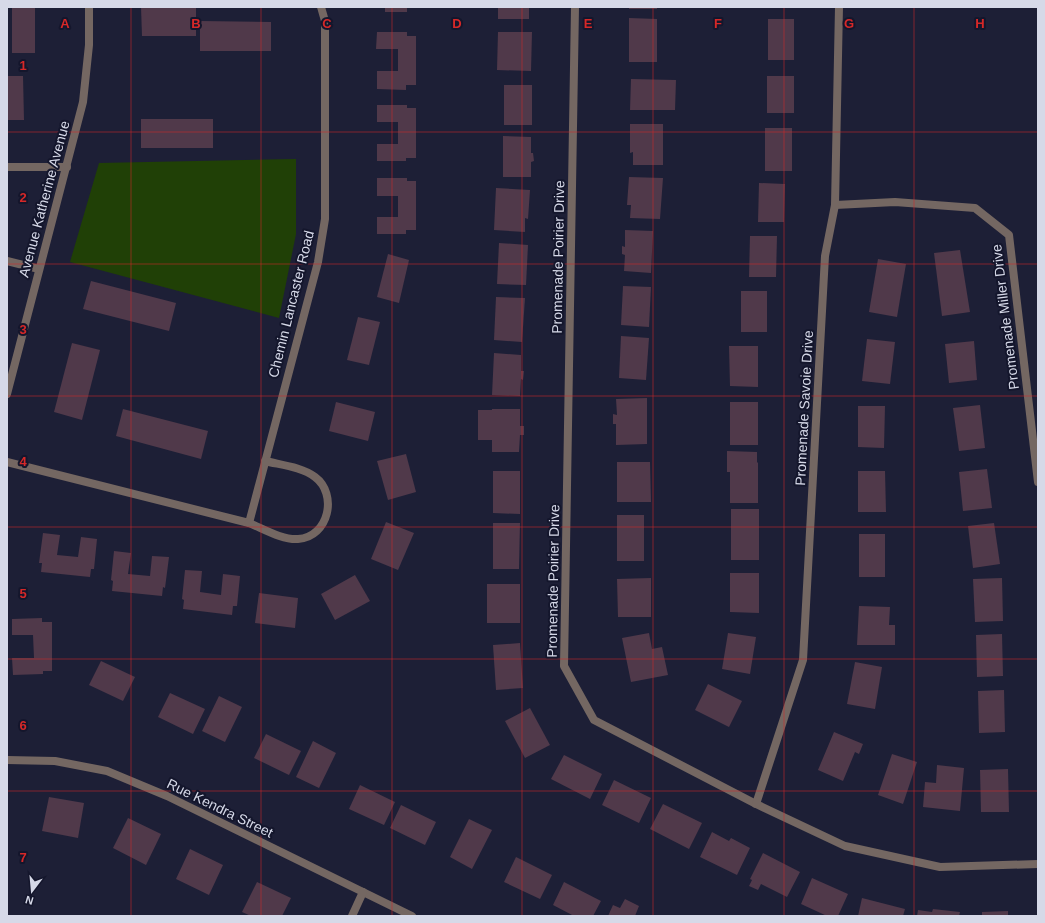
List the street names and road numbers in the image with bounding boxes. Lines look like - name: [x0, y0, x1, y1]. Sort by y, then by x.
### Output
- street label: Avenue Katherine Avenue: [15, 119, 73, 279]
- street label: Promenade Poirier Drive: [549, 180, 567, 334]
- street label: Chemin Lancaster Road: [265, 229, 317, 379]
- street label: Promenade Miller Drive: [988, 243, 1022, 391]
- street label: Promenade Savoie Drive: [792, 330, 816, 486]
- street label: Promenade Poirier Drive: [544, 504, 562, 658]
- street label: Rue Kendra Street: [164, 775, 276, 841]

